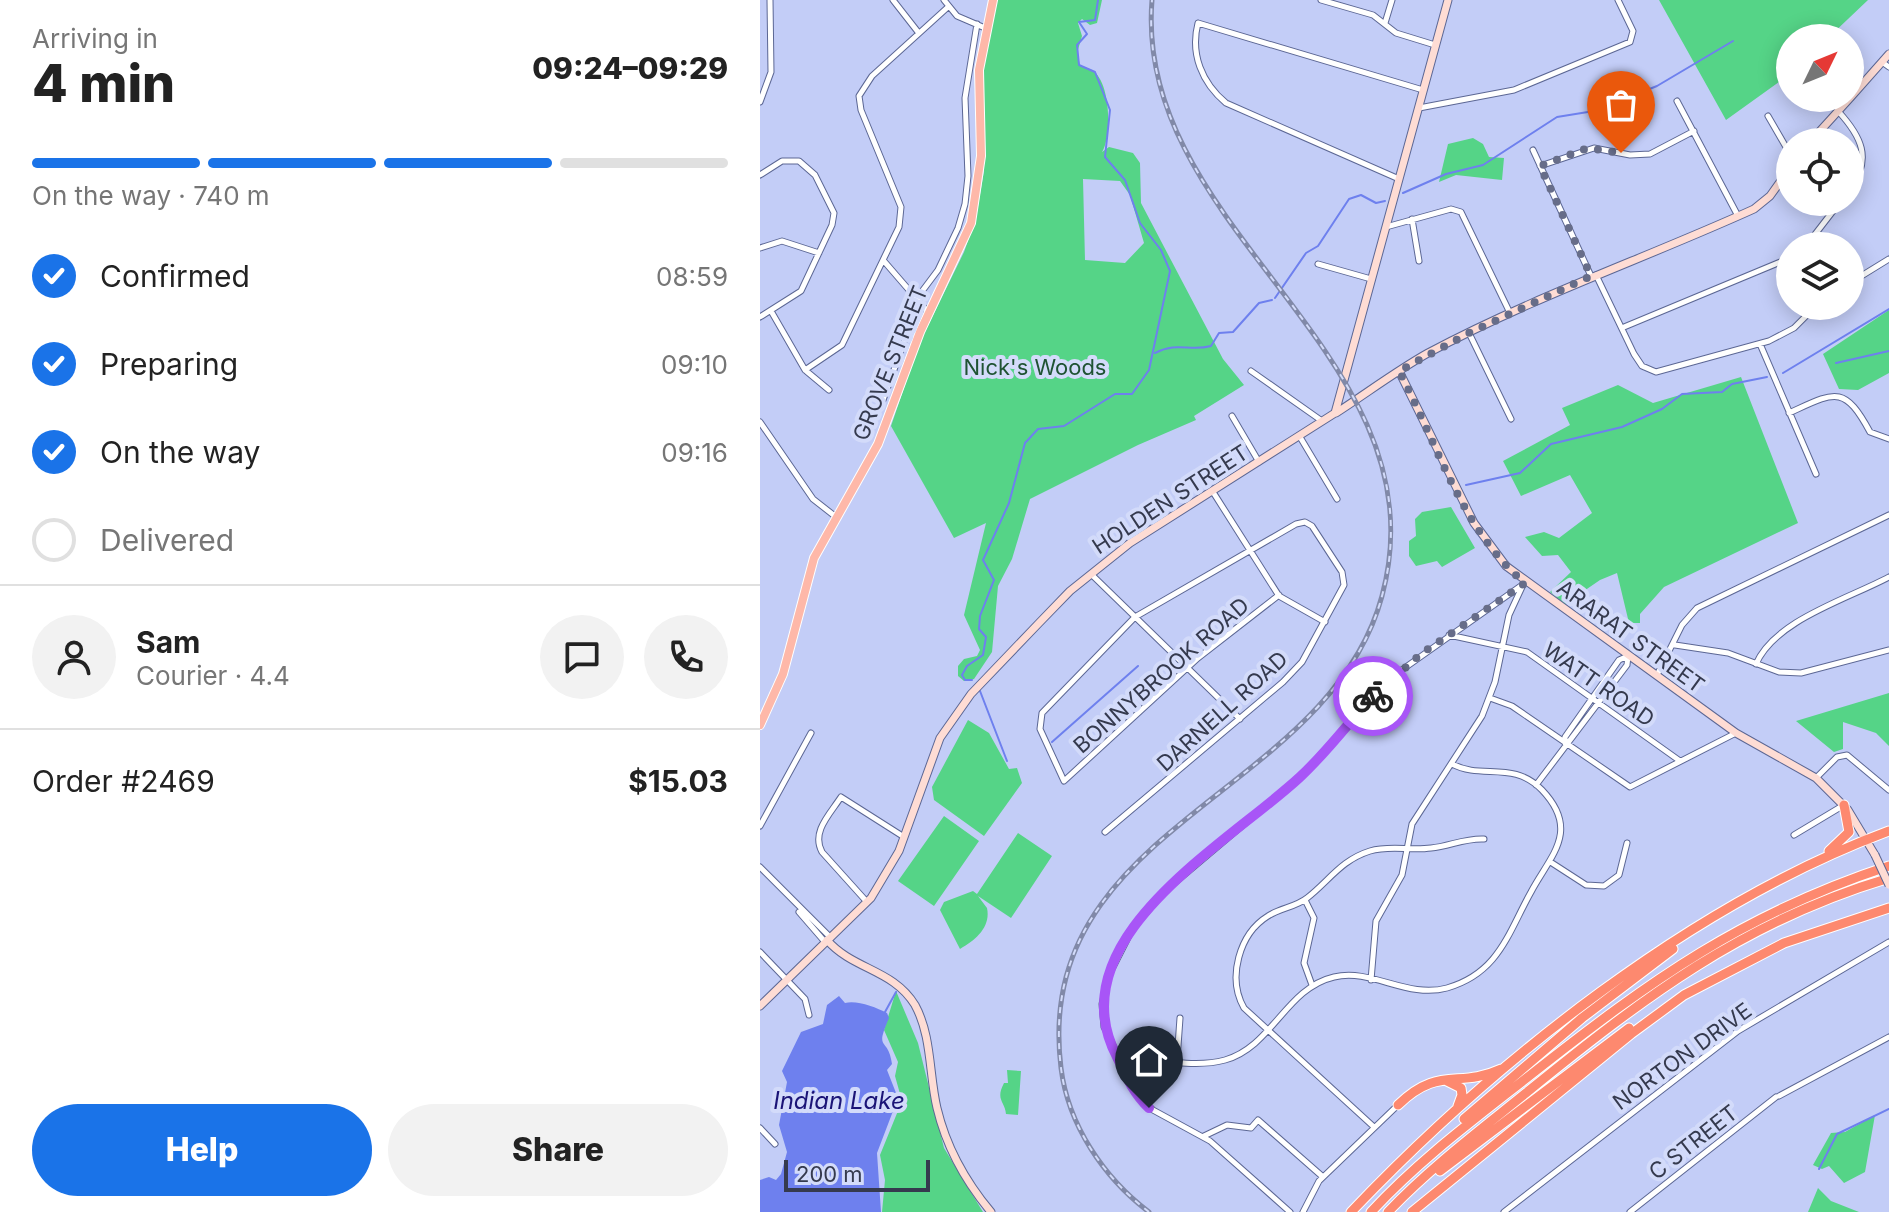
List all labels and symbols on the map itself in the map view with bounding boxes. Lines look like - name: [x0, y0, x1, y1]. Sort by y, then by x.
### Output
- north arrow: [1776, 24, 1864, 112]
- pin: [1587, 71, 1655, 153]
- street label: GROVE STREET: [847, 282, 933, 444]
- park label: Nick's Woods: [964, 354, 1106, 380]
- street label: HOLDEN STREET: [1087, 439, 1253, 559]
- street label: ARARAT STREET: [1552, 574, 1710, 698]
- street label: BONNYBROOK ROAD: [1068, 592, 1254, 758]
- street label: WATT ROAD: [1538, 636, 1660, 732]
- street label: DARNELL ROAD: [1151, 646, 1293, 776]
- courier: [1333, 656, 1413, 736]
- street label: NORTON DRIVE: [1608, 997, 1756, 1115]
- pin: [1115, 1026, 1183, 1108]
- water label: Indian Lake: [773, 1086, 905, 1115]
- street label: C STREET: [1643, 1099, 1743, 1185]
- scale bar: [784, 1156, 930, 1192]

